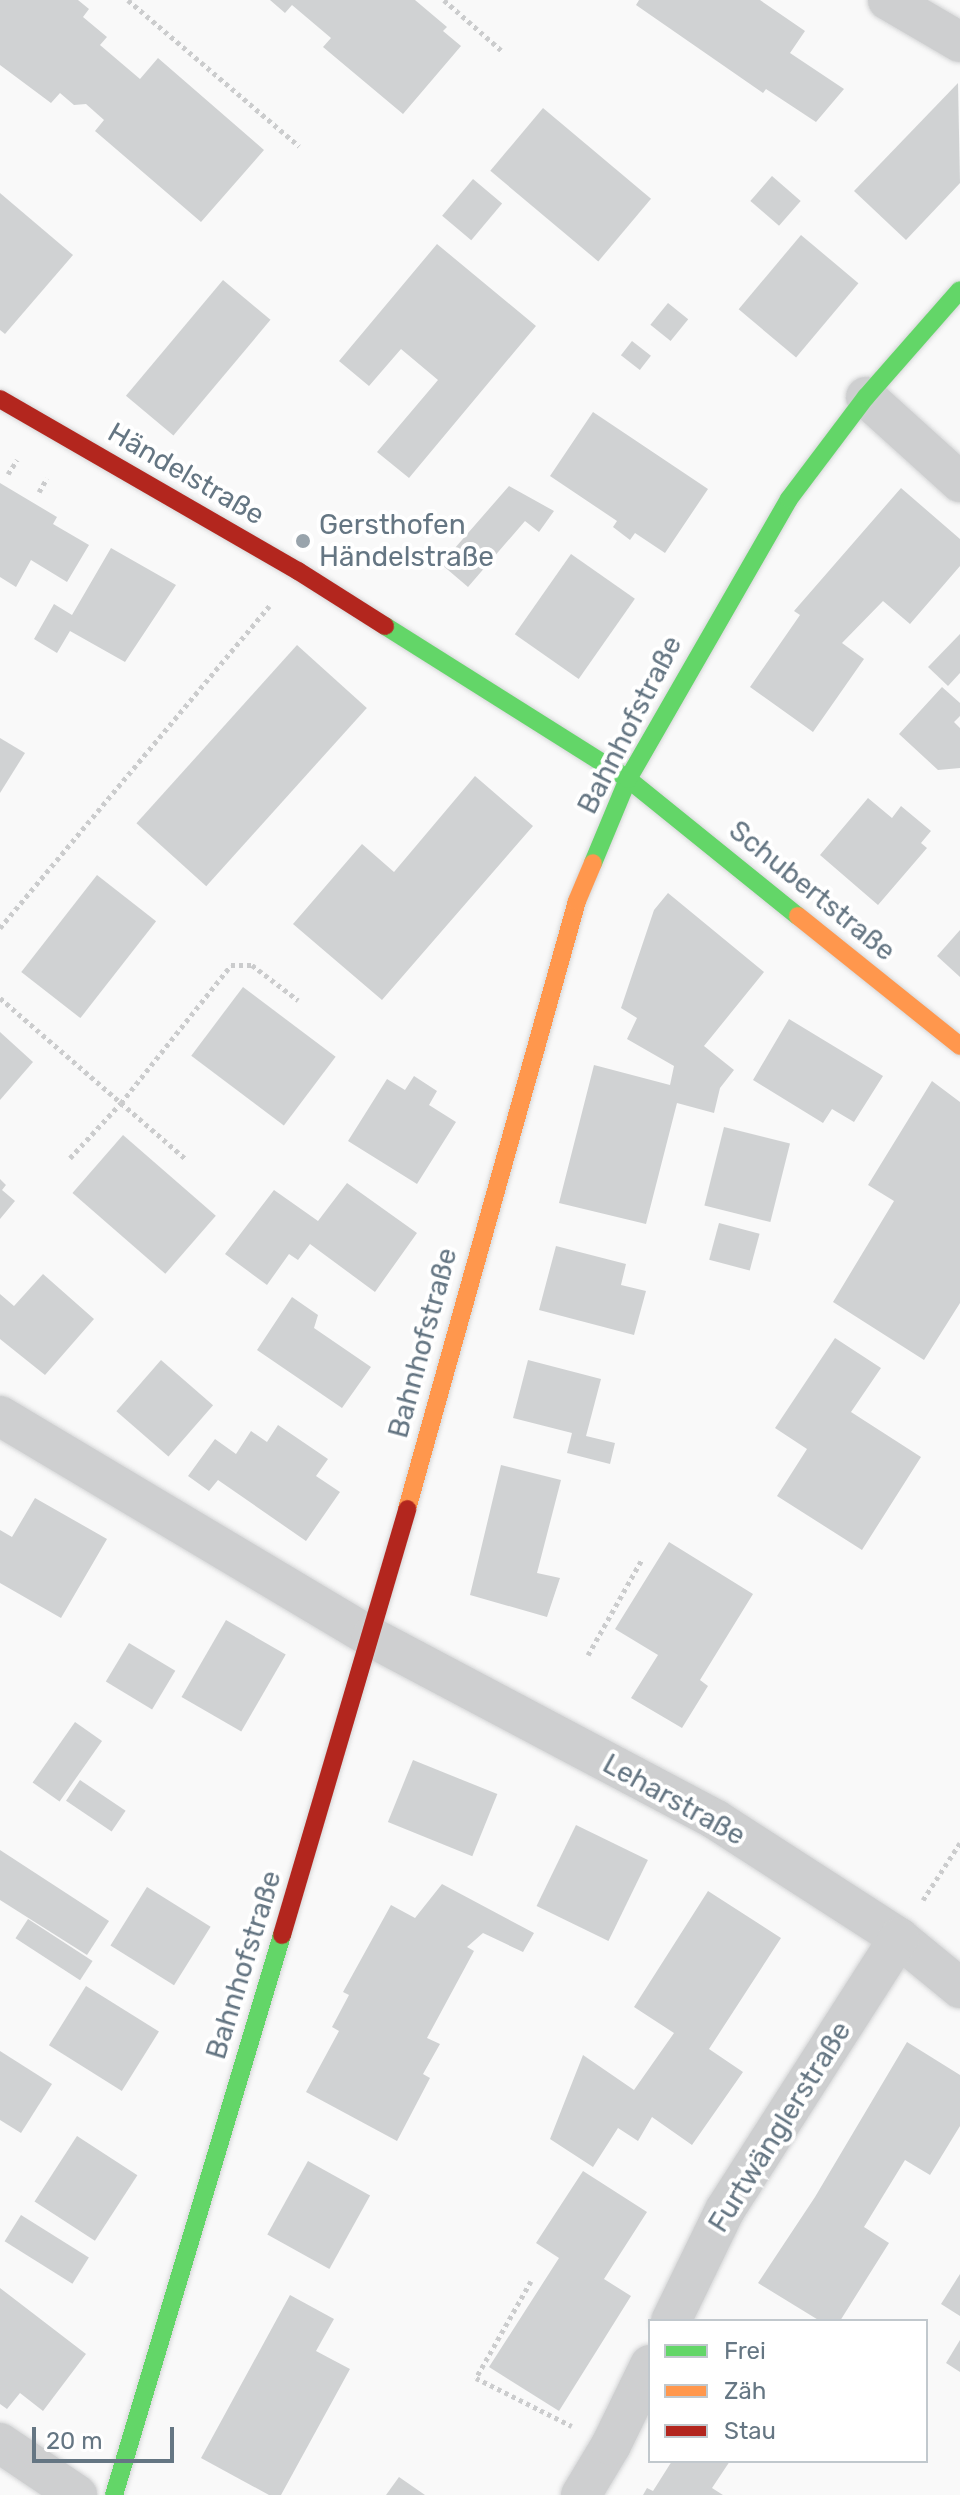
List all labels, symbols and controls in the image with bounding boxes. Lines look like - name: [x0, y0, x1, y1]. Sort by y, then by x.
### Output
- street label: Händelstraße: [102, 416, 270, 532]
- place label: Gersthofen Händelstraße: [319, 508, 494, 574]
- marker: Gersthofen Händelstraße: [294, 532, 312, 550]
- street label: Bahnhofstraße: [571, 630, 689, 820]
- street label: Schubertstraße: [722, 814, 902, 968]
- street label: Bahnhofstraße: [382, 1244, 464, 1442]
- street label: Leharstraße: [597, 1747, 751, 1853]
- street label: Bahnhofstraße: [199, 1867, 289, 2063]
- street label: Furtwänglerstraße: [702, 2015, 858, 2239]
- legend: [648, 2319, 928, 2463]
- text: Frei: [724, 2337, 766, 2365]
- text: Zäh: [724, 2377, 766, 2405]
- scale bar: [36, 2411, 178, 2461]
- text: Stau: [724, 2417, 776, 2445]
- text: 20 m: [46, 2427, 103, 2455]

